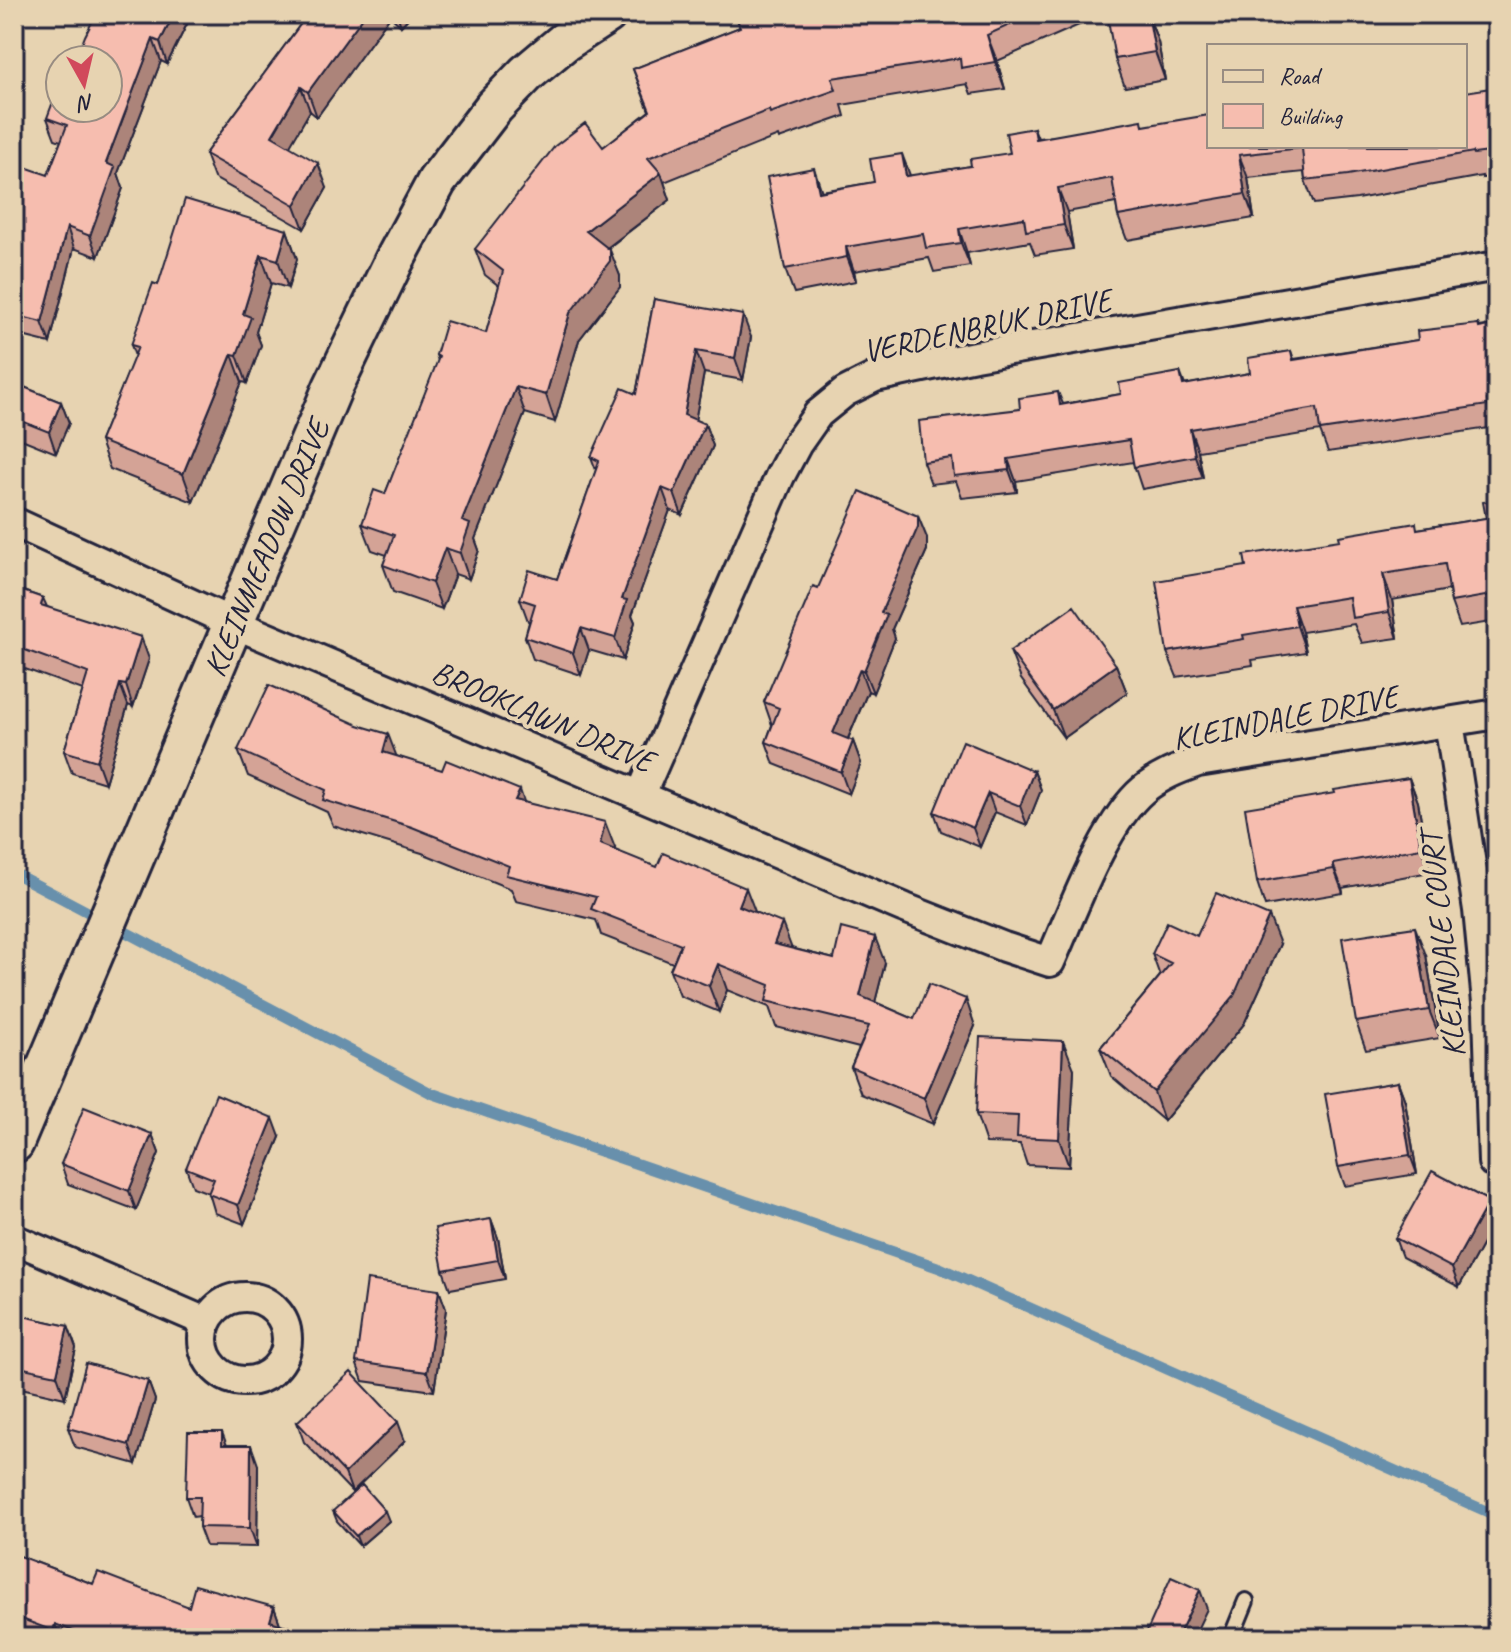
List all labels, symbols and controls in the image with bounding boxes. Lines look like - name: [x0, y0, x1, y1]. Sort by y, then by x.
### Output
- north arrow: [44, 44, 124, 124]
- legend: [1207, 44, 1467, 148]
- text: Road: [1279, 61, 1323, 91]
- text: N: [75, 88, 95, 118]
- text: Building: [1279, 101, 1344, 131]
- street label: VERDENBRUK DRIVE: [859, 278, 1119, 372]
- street label: KLEINMEADOW DRIVE: [194, 410, 341, 683]
- street label: BROOKLAWN DRIVE: [426, 651, 664, 783]
- street label: KLEINDALE DRIVE: [1169, 675, 1406, 759]
- street label: KLEINDALE COURT: [1410, 823, 1475, 1059]

